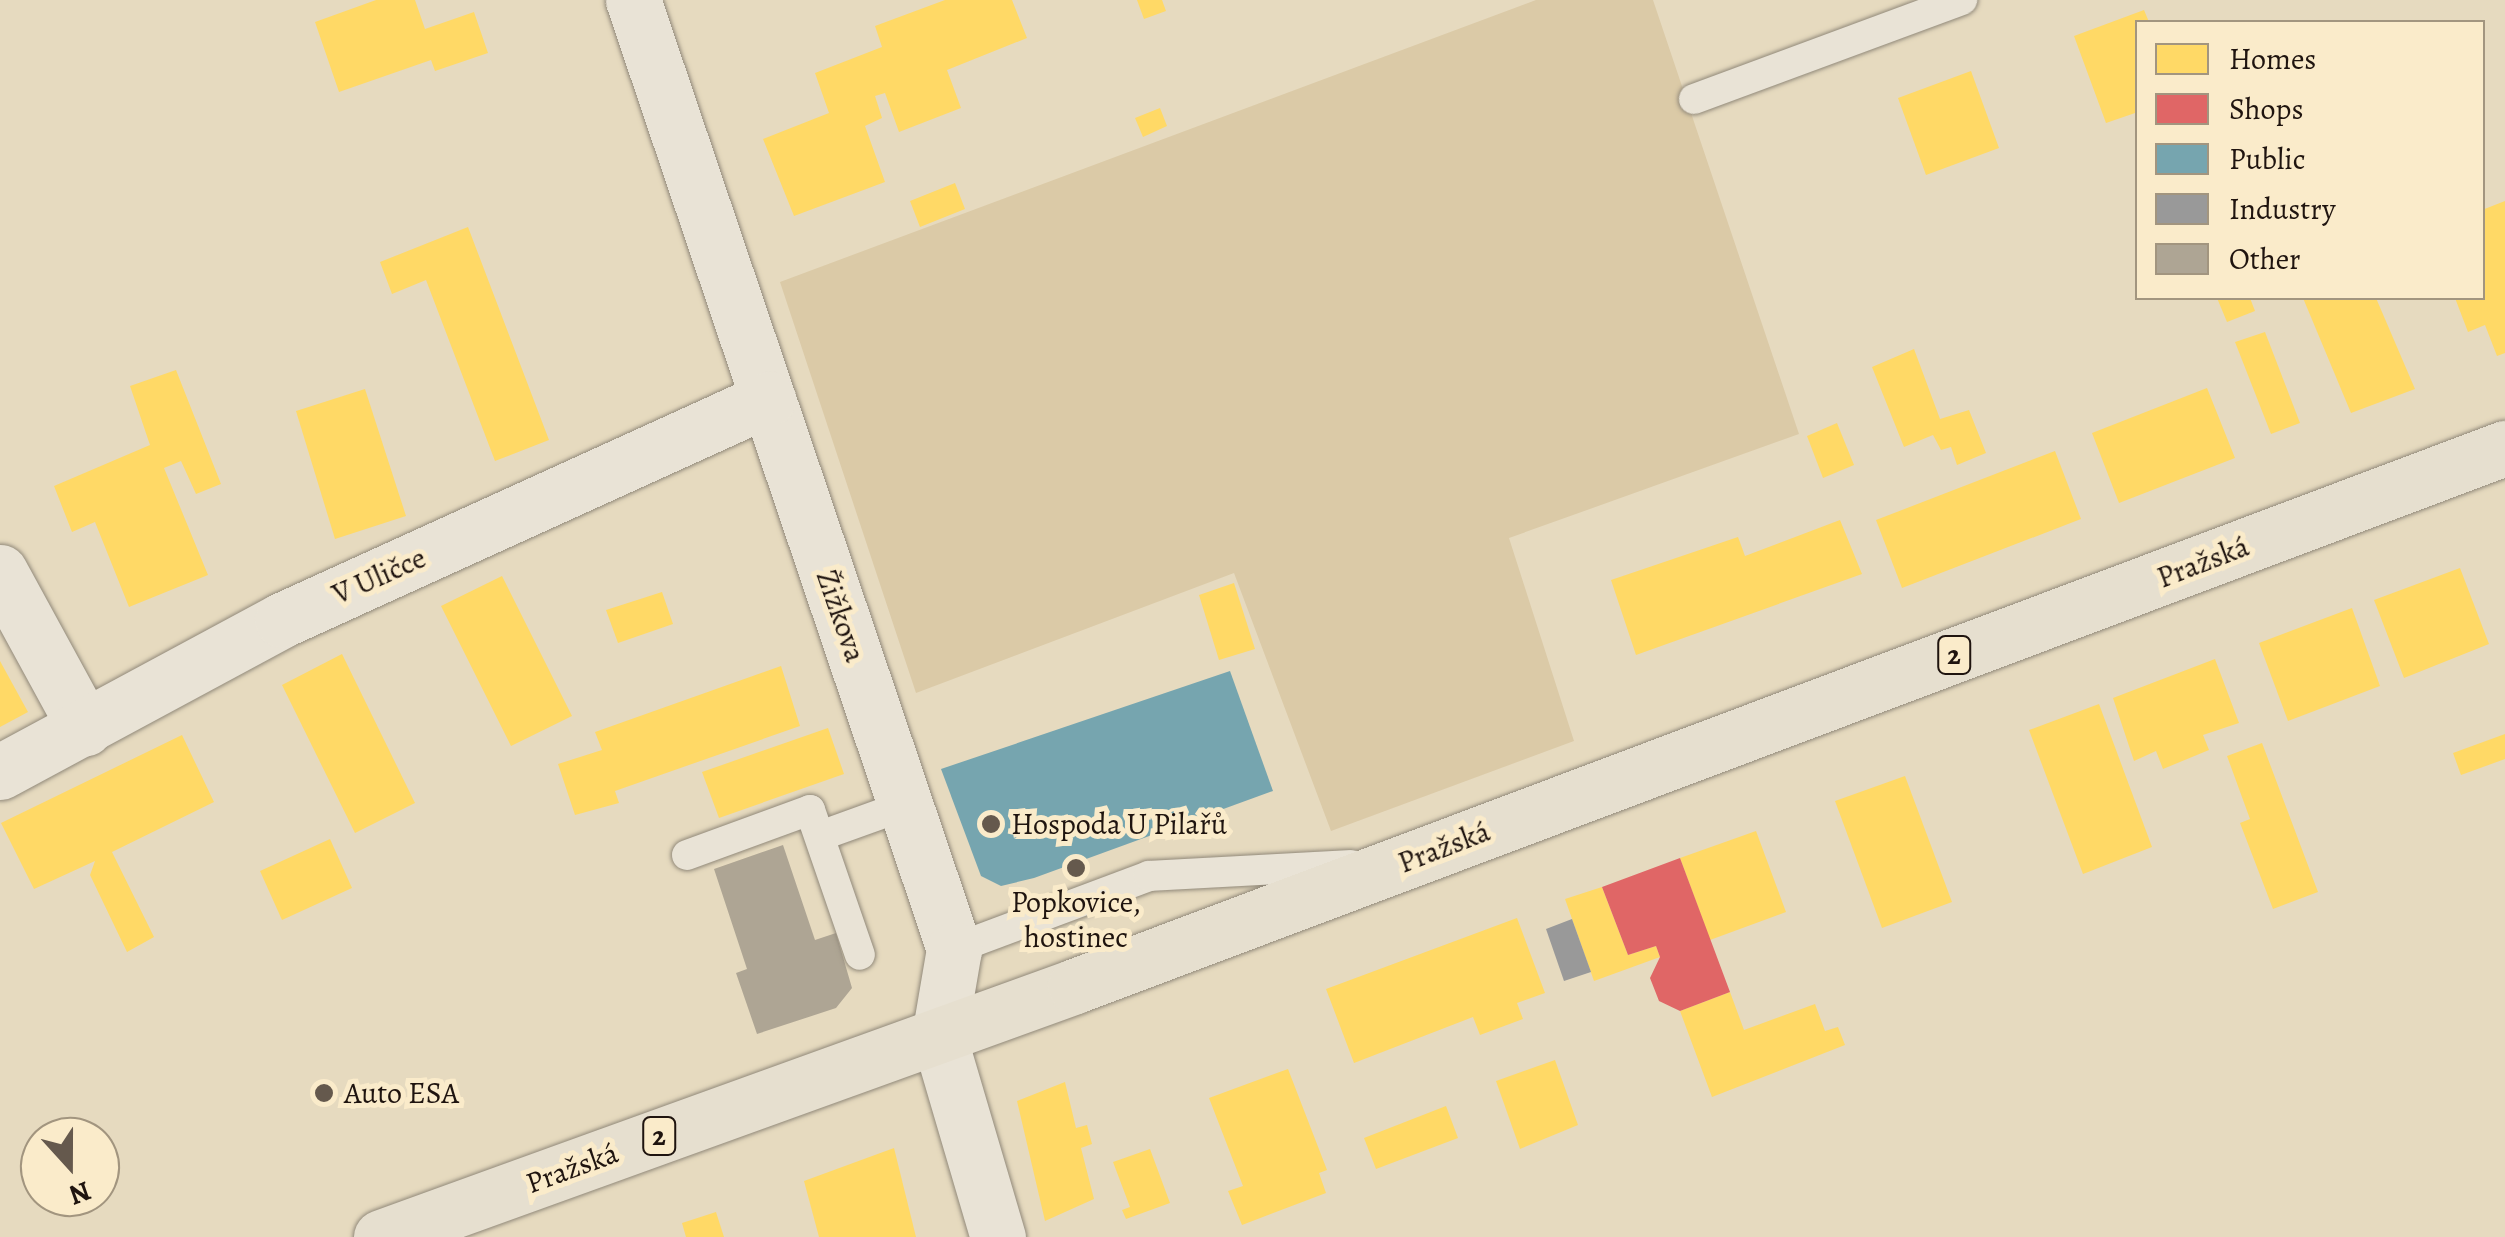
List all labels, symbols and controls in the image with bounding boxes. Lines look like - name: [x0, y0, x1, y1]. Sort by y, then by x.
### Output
- legend: [2135, 20, 2485, 300]
- text: Homes: [2229, 39, 2316, 79]
- text: Shops: [2229, 89, 2303, 129]
- text: Public: [2229, 139, 2306, 179]
- text: Industry: [2229, 189, 2336, 229]
- text: Other: [2229, 239, 2301, 279]
- street label: Pražská: [2152, 528, 2254, 596]
- street label: V Uličce: [327, 540, 431, 612]
- street label: Žižkova: [809, 565, 873, 667]
- road number: 2: [1936, 632, 1972, 678]
- place label: Hospoda U Pilařů: [1011, 806, 1227, 842]
- marker: Hospoda U Pilařů: [980, 813, 1002, 835]
- street label: Pražská: [1393, 813, 1495, 881]
- marker: Popkovice, hostinec: [1065, 857, 1087, 879]
- place label: Popkovice, hostinec: [1011, 884, 1141, 954]
- place label: Auto ESA: [344, 1075, 459, 1111]
- marker: Auto ESA: [313, 1082, 335, 1104]
- road number: 2: [642, 1113, 676, 1159]
- north arrow: [20, 1117, 120, 1217]
- street label: Pražská: [521, 1135, 623, 1201]
- text: N: [64, 1172, 96, 1215]

